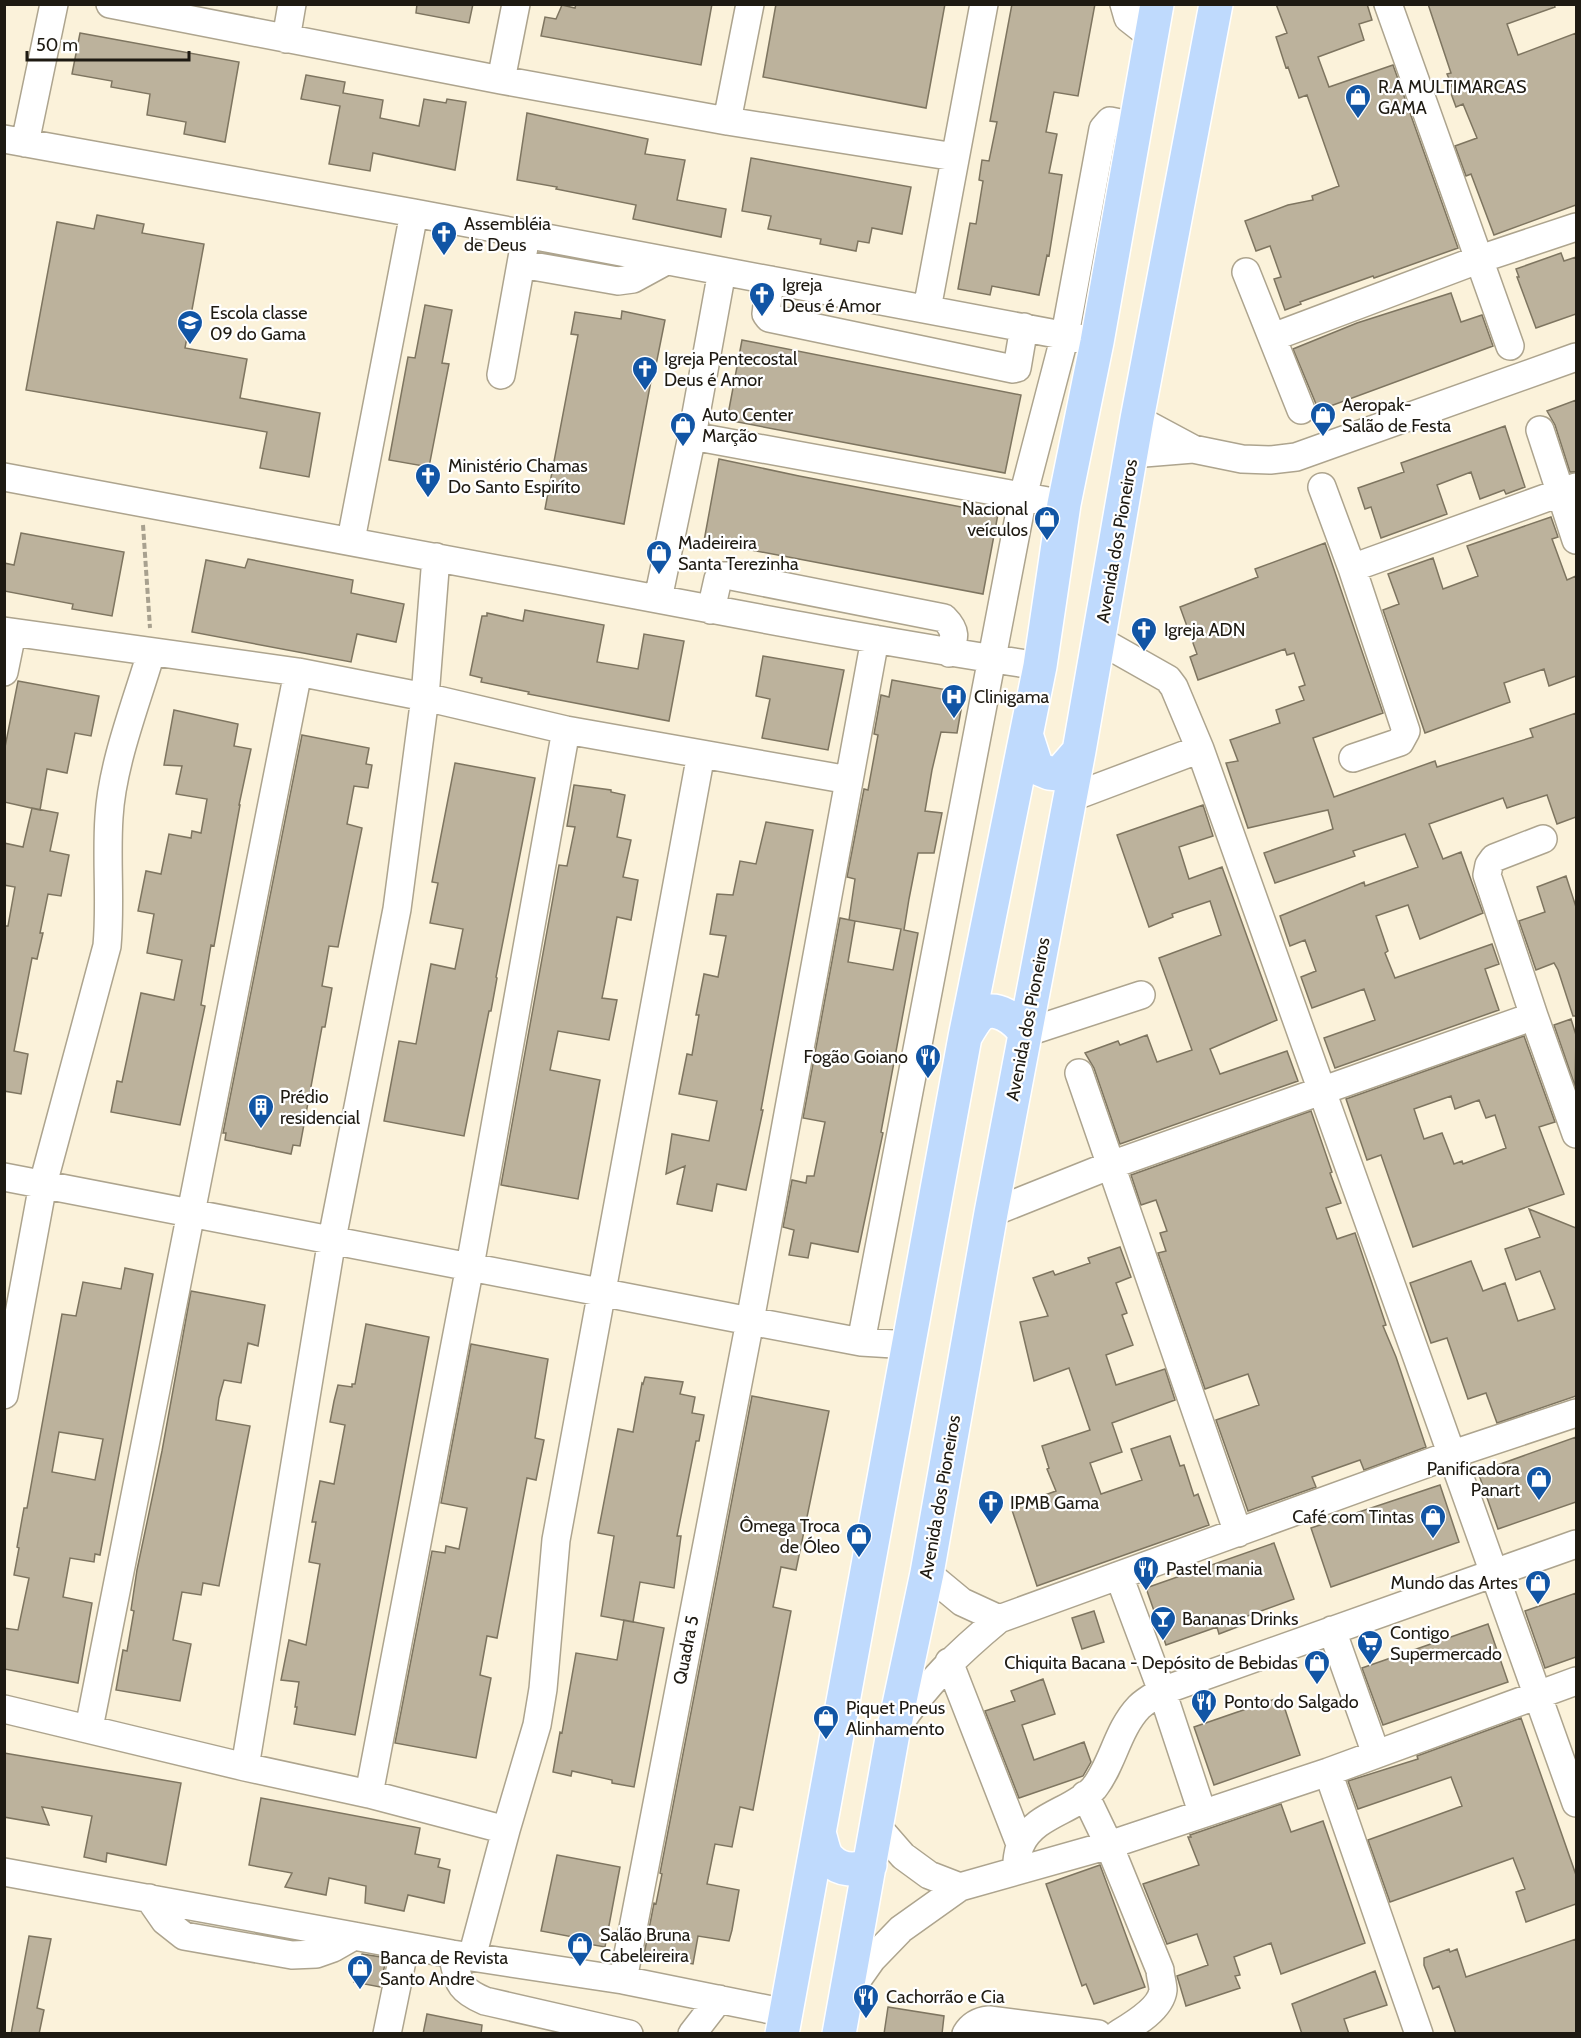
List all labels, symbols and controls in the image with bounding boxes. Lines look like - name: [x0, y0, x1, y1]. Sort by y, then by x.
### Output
- scale bar: [27, 24, 189, 62]
- text: 50 m: [36, 34, 78, 56]
- place label: R.A MULTIMARCAS GAMA: [1378, 76, 1526, 119]
- shop icon: R.A MULTIMARCAS GAMA: [1343, 82, 1373, 120]
- place label: Assembléia de Deus: [464, 213, 551, 256]
- church icon: Assembléia de Deus: [429, 219, 459, 257]
- place label: Igreja Deus é Amor: [782, 274, 881, 317]
- church icon: Igreja Deus é Amor: [747, 280, 777, 318]
- place label: Escola classe 09 do Gama: [210, 302, 307, 345]
- school or university icon: Escola classe 09 do Gama: [175, 308, 205, 346]
- place label: Igreja Pentecostal Deus é Amor: [664, 348, 798, 391]
- church icon: Igreja Pentecostal Deus é Amor: [630, 354, 660, 392]
- place label: Aeropak- Salão de Festa: [1342, 394, 1452, 437]
- shop icon: Aeropak- Salão de Festa: [1308, 400, 1338, 438]
- place label: Auto Center Marção: [702, 404, 793, 447]
- shop icon: Auto Center Marção: [668, 410, 698, 448]
- place label: Ministério Chamas Do Santo Espiríto: [448, 455, 588, 498]
- street label: Avenida dos Pioneiros: [1092, 457, 1142, 625]
- church icon: Ministério Chamas Do Santo Espiríto: [413, 461, 443, 499]
- place label: Nacional veículos: [962, 498, 1029, 541]
- shop icon: Nacional veículos: [1032, 504, 1062, 542]
- place label: Madeireira Santa Terezinha: [678, 532, 799, 575]
- shop icon: Madeireira Santa Terezinha: [644, 538, 674, 576]
- church icon: Igreja ADN: [1129, 615, 1159, 653]
- place label: Igreja ADN: [1164, 619, 1245, 641]
- hospital icon: Clinigama: [939, 682, 969, 720]
- place label: Clinigama: [974, 686, 1049, 708]
- street label: Avenida dos Pioneiros: [1001, 935, 1055, 1103]
- restaurant icon: Fogão Goiano: [913, 1042, 943, 1080]
- place label: Fogão Goiano: [804, 1046, 908, 1068]
- place label: Prédio residencial: [280, 1086, 361, 1129]
- building icon: Prédio residencial: [246, 1092, 276, 1130]
- street label: Avenida dos Pioneiros: [915, 1413, 965, 1581]
- place label: Panificadora Panart: [1427, 1458, 1520, 1501]
- shop icon: Panificadora Panart: [1524, 1464, 1554, 1502]
- church icon: IPMB Gama: [976, 1488, 1006, 1526]
- place label: IPMB Gama: [1010, 1492, 1100, 1514]
- shop icon: Café com Tintas: [1418, 1502, 1448, 1540]
- place label: Café com Tintas: [1292, 1506, 1414, 1528]
- place label: Ômega Troca de Óleo: [739, 1515, 840, 1558]
- shop icon: Ômega Troca de Óleo: [844, 1521, 874, 1559]
- restaurant icon: Pastel mania: [1131, 1554, 1161, 1592]
- place label: Pastel mania: [1166, 1558, 1263, 1580]
- shop icon: Mundo das Artes: [1523, 1568, 1553, 1606]
- place label: Mundo das Artes: [1391, 1572, 1518, 1594]
- bar icon: Bananas Drinks: [1148, 1604, 1178, 1642]
- place label: Bananas Drinks: [1182, 1608, 1298, 1630]
- street label: Quadra 5: [669, 1614, 703, 1686]
- place label: Contigo Supermercado: [1390, 1622, 1502, 1665]
- supermarket icon: Contigo Supermercado: [1355, 1628, 1385, 1666]
- shop icon: Chiquita Bacana - Depósito de Bebidas: [1302, 1648, 1332, 1686]
- place label: Chiquita Bacana - Depósito de Bebidas: [1004, 1652, 1298, 1674]
- restaurant icon: Ponto do Salgado: [1189, 1687, 1219, 1725]
- place label: Ponto do Salgado: [1224, 1691, 1359, 1713]
- place label: Piquet Pneus Alinhamento: [846, 1697, 945, 1740]
- shop icon: Piquet Pneus Alinhamento: [811, 1703, 841, 1741]
- place label: Salão Bruna Cabeleireira: [600, 1924, 691, 1967]
- shop icon: Salão Bruna Cabeleireira: [565, 1930, 595, 1968]
- place label: Banca de Revista Santo Andre: [380, 1947, 508, 1990]
- shop icon: Banca de Revista Santo Andre: [345, 1953, 375, 1991]
- restaurant icon: Cachorrão e Cia: [851, 1982, 881, 2020]
- place label: Cachorrão e Cia: [886, 1986, 1005, 2008]

